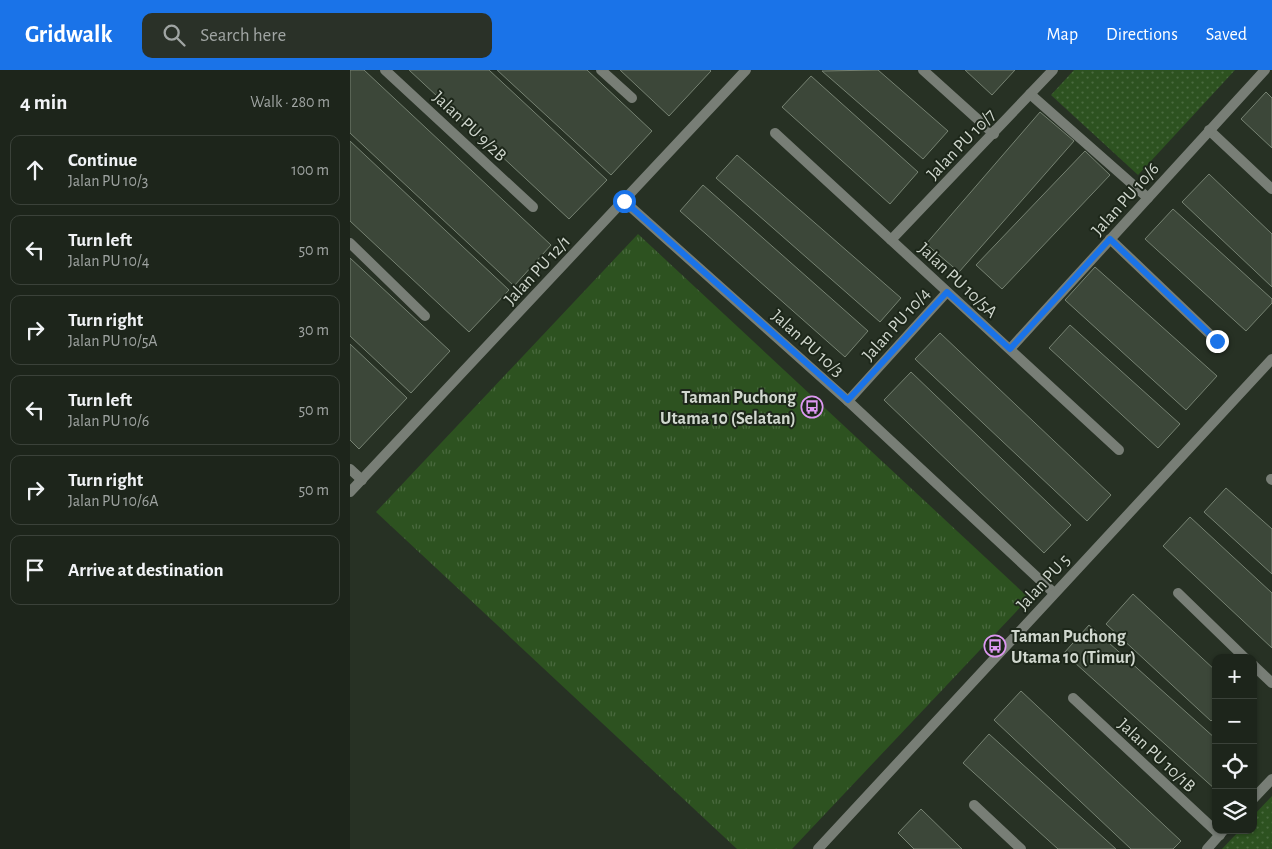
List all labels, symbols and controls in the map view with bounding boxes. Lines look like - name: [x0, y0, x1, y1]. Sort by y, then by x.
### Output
- search box: [142, 13, 492, 58]
- icon: search: [160, 21, 188, 49]
- text: Gridwalk: [25, 23, 112, 47]
- text: Search here: [200, 26, 286, 45]
- text: Map: [1047, 26, 1078, 44]
- text: Directions: [1106, 26, 1178, 44]
- text: Saved: [1206, 26, 1247, 44]
- street label: Jalan PU 9/2B: [429, 88, 510, 165]
- text: 4 min: [20, 92, 67, 113]
- text: Walk · 280 m: [250, 94, 330, 110]
- street label: Jalan PU 10/7: [924, 106, 1000, 183]
- text: Continue: [68, 151, 137, 170]
- icon: ahead: [21, 156, 49, 184]
- street label: Jalan PU 10/6: [1089, 160, 1163, 240]
- text: 100 m: [291, 162, 329, 178]
- text: Jalan PU 10/3: [68, 173, 148, 189]
- route start: [613, 190, 636, 213]
- text: Turn left: [68, 231, 132, 250]
- street label: Jalan PU 12/1: [501, 232, 574, 309]
- icon: left: [21, 236, 49, 264]
- street label: Jalan PU 10/5A: [914, 240, 1001, 322]
- text: 50 m: [298, 242, 329, 258]
- text: Jalan PU 10/4: [68, 253, 149, 269]
- street label: Jalan PU 10/4: [859, 284, 934, 365]
- street label: Jalan PU 10/3: [768, 307, 847, 381]
- text: Turn right: [68, 311, 143, 330]
- icon: right: [21, 316, 49, 344]
- text: 30 m: [299, 322, 329, 338]
- route end: [1206, 330, 1229, 353]
- text: Jalan PU 10/5A: [68, 333, 158, 349]
- place label: Taman Puchong Utama 10 (Selatan): [660, 389, 797, 428]
- text: Turn left: [68, 391, 132, 410]
- bus stop icon: Taman Puchong Utama 10 (Selatan): [800, 395, 824, 419]
- icon: left: [21, 396, 49, 424]
- text: 50 m: [298, 402, 329, 418]
- text: Jalan PU 10/6: [68, 413, 149, 429]
- text: Turn right: [68, 471, 143, 490]
- icon: right: [21, 476, 49, 504]
- text: 50 m: [298, 482, 329, 498]
- text: Jalan PU 10/6A: [68, 493, 158, 509]
- street label: Jalan PU 5: [1013, 551, 1074, 614]
- icon: arrive: [21, 556, 49, 584]
- text: Arrive at destination: [68, 561, 224, 580]
- place label: Taman Puchong Utama 10 (Timur): [1011, 628, 1136, 667]
- bus stop icon: Taman Puchong Utama 10 (Timur): [983, 634, 1007, 658]
- map controls: [1212, 654, 1257, 834]
- button: +: [1212, 654, 1257, 699]
- button: −: [1212, 699, 1257, 744]
- street label: Jalan PU 10/1B: [1114, 715, 1199, 796]
- button: locate: [1212, 744, 1257, 789]
- button: layers: [1212, 789, 1257, 834]

